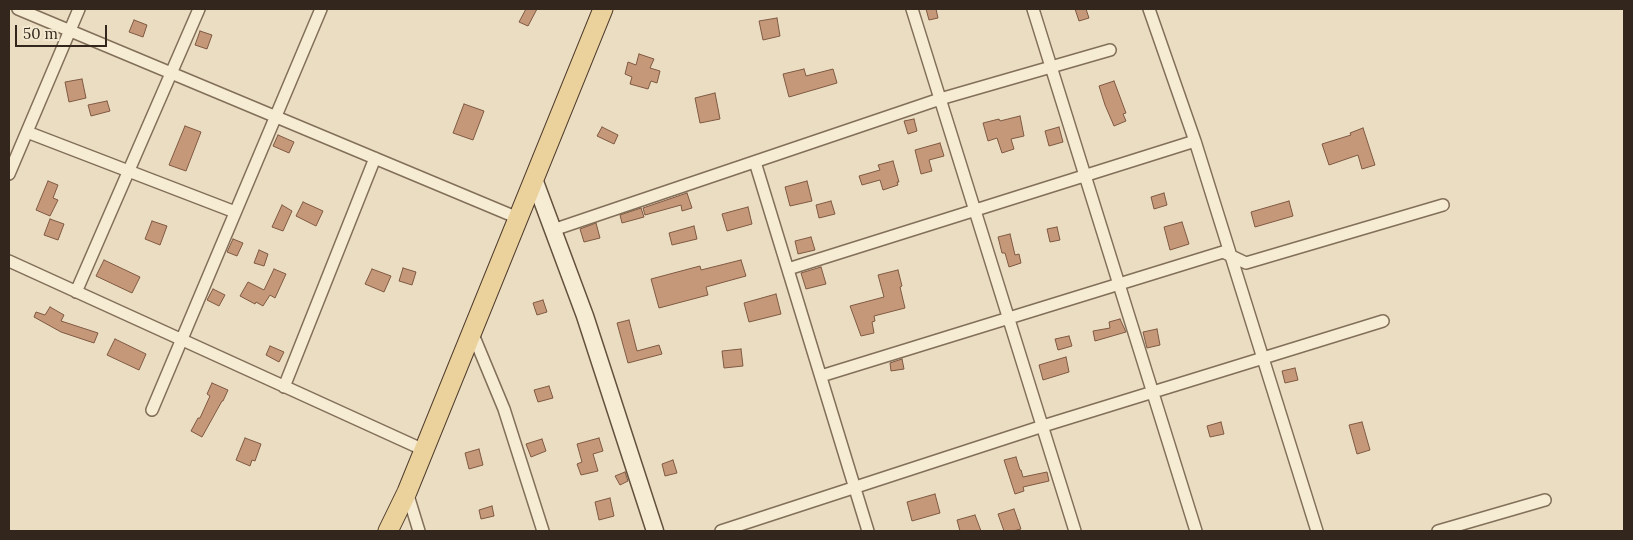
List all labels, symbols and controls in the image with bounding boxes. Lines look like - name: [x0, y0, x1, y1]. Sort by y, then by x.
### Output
- scale bar: [18, 15, 110, 47]
- text: 50 m: [23, 24, 58, 43]

